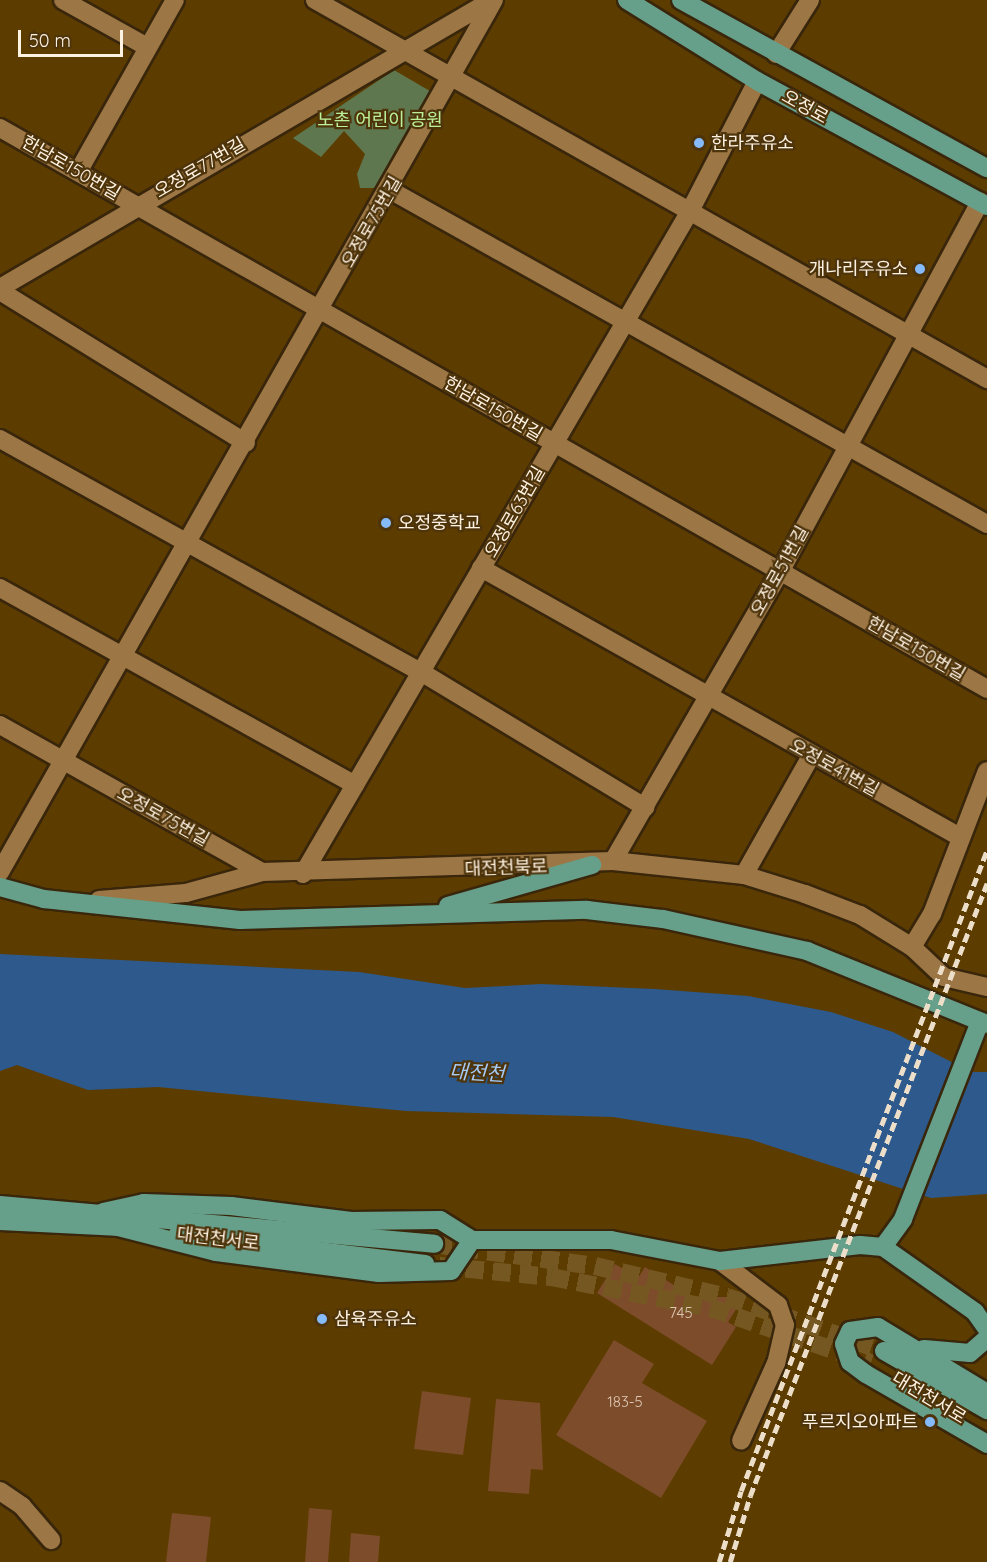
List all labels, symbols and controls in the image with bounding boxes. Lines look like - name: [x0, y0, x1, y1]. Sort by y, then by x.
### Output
- scale bar: [21, 18, 126, 56]
- text: 50 m: [29, 29, 71, 52]
- street label: 오정로: [778, 86, 832, 128]
- park label: 노촌 어린이 공원: [317, 109, 443, 131]
- street label: 한남로150번길: [18, 131, 124, 205]
- place label: 한라주유소: [711, 132, 794, 154]
- street label: 오정로77번길: [151, 133, 249, 203]
- marker: 한라주유소: [692, 136, 706, 150]
- street label: 오정로75번길: [337, 173, 407, 271]
- place label: 개나리주유소: [809, 258, 908, 280]
- marker: 개나리주유소: [913, 262, 927, 276]
- street label: 한남로150번길: [440, 372, 546, 446]
- street label: 오정로63번길: [480, 462, 550, 562]
- place label: 오정중학교: [398, 512, 481, 534]
- marker: 오정중학교: [379, 516, 393, 530]
- street label: 오정로51번길: [746, 522, 814, 620]
- street label: 한남로150번길: [863, 612, 969, 686]
- street label: 오정로41번길: [786, 735, 882, 801]
- street label: 오정로75번길: [113, 783, 213, 851]
- street label: 대전천북로: [464, 856, 548, 880]
- water label: 대전천: [449, 1059, 505, 1085]
- street label: 대전천서로: [176, 1223, 260, 1255]
- house number: 745: [669, 1304, 693, 1322]
- place label: 삼육주유소: [334, 1308, 417, 1330]
- marker: 삼육주유소: [315, 1312, 329, 1326]
- street label: 대전천서로: [888, 1367, 970, 1429]
- house number: 183-5: [607, 1393, 643, 1411]
- place label: 푸르지오아파트: [802, 1411, 918, 1433]
- marker: 푸르지오아파트: [923, 1415, 937, 1429]

